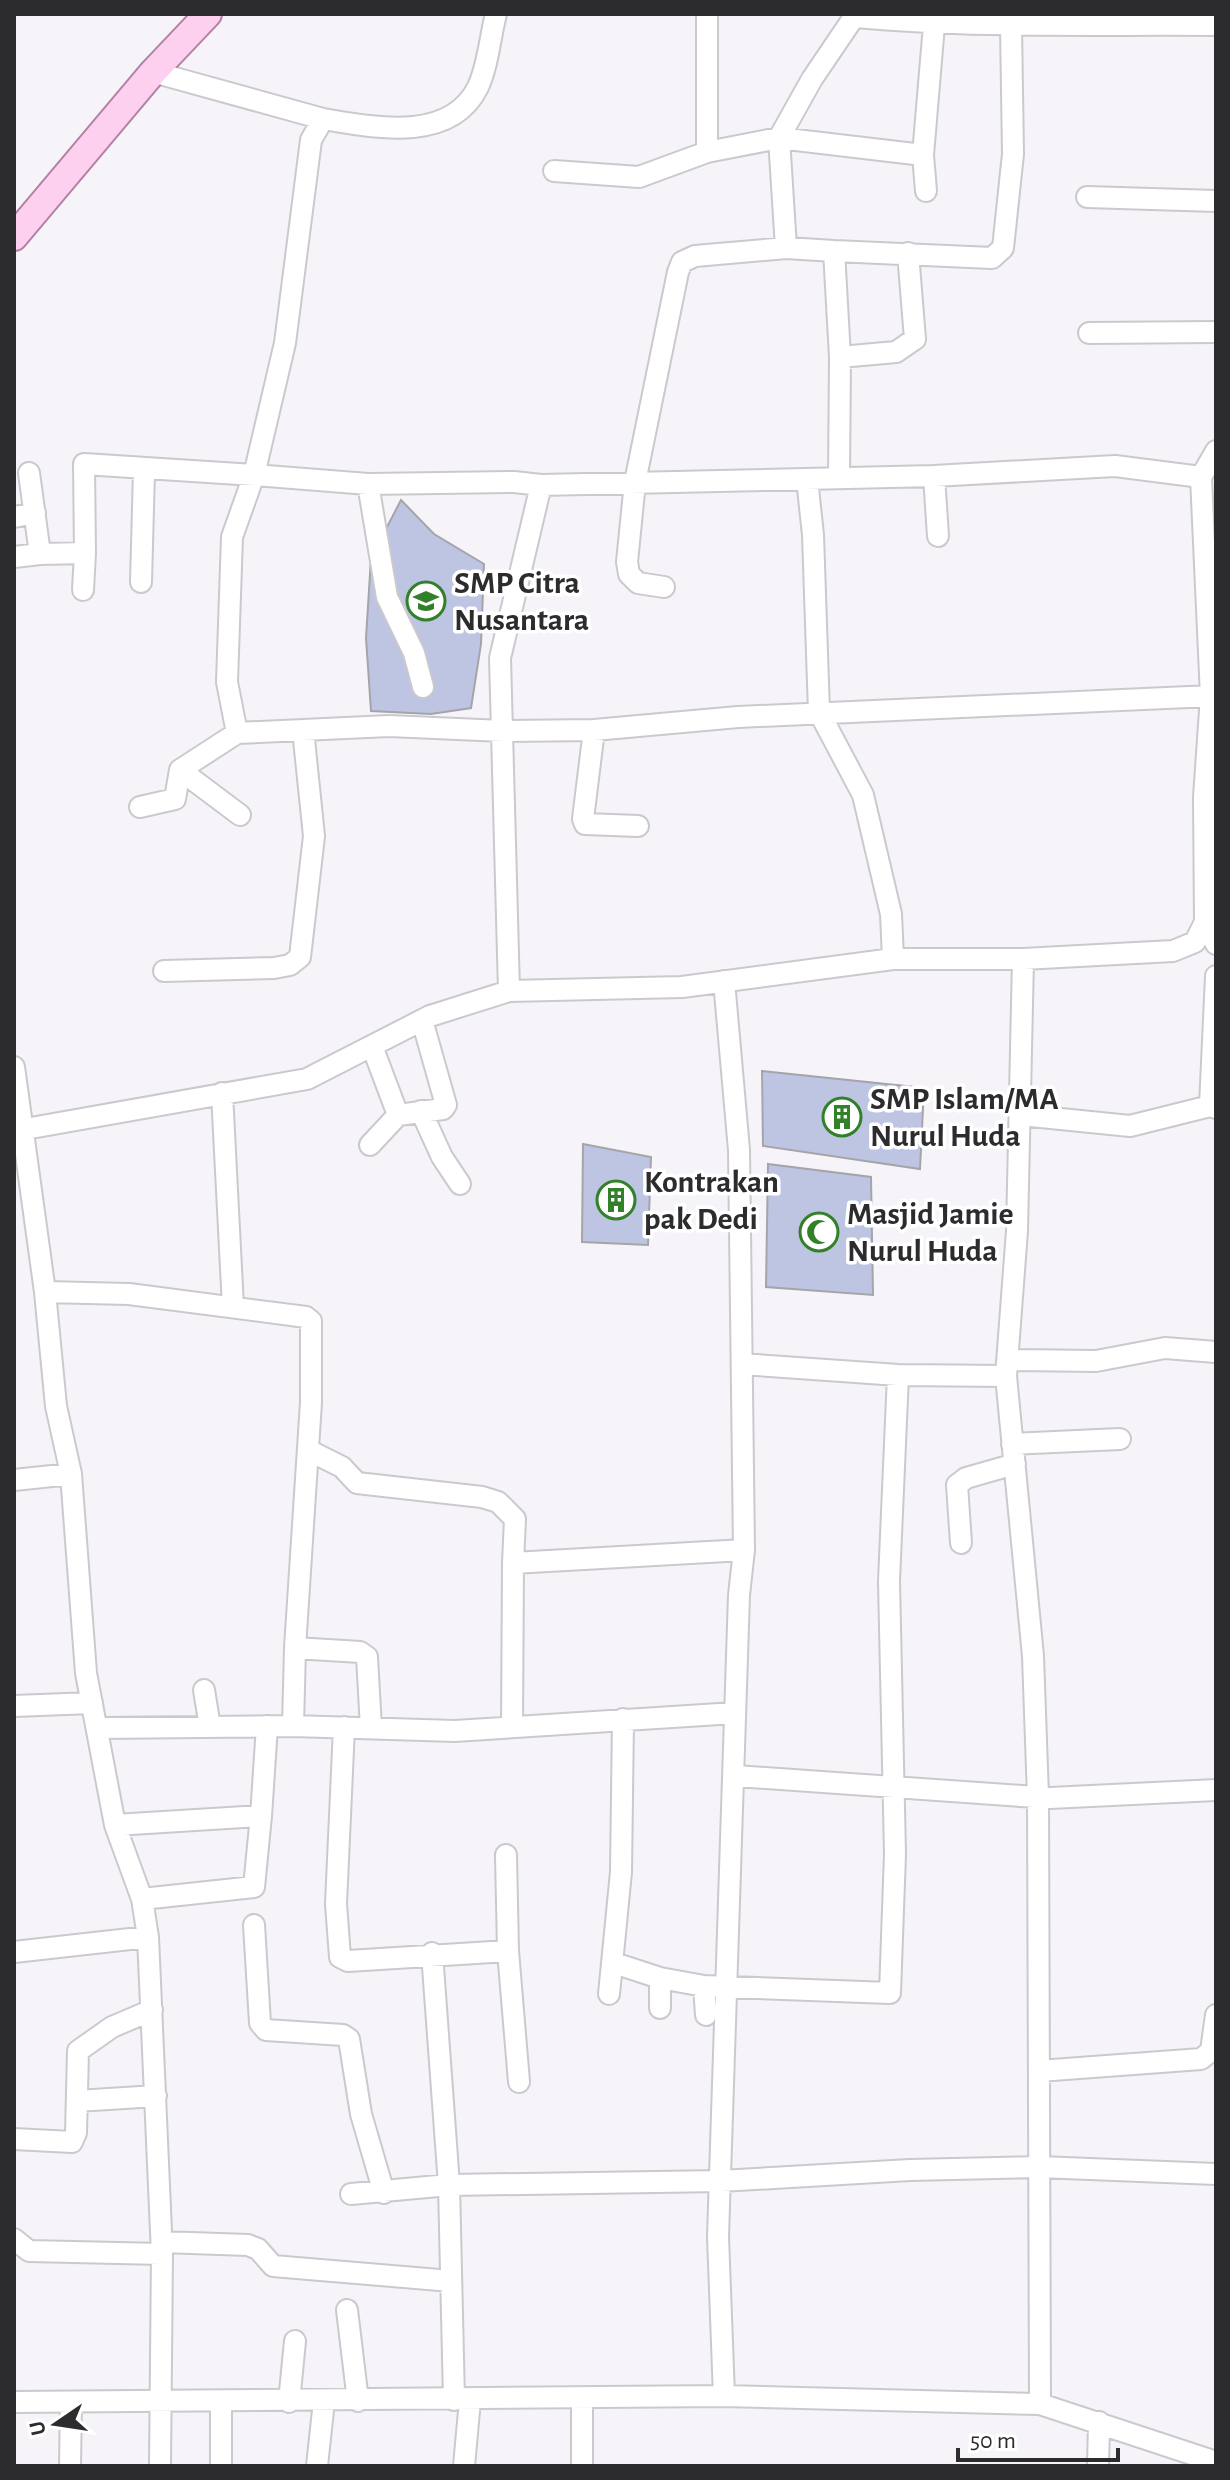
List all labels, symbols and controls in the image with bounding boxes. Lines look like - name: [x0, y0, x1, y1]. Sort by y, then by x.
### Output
- place label: SMP Citra Nusantara: [454, 567, 589, 636]
- school or university icon: SMP Citra Nusantara: [405, 580, 447, 622]
- place label: SMP Islam/MA Nurul Huda: [870, 1083, 1059, 1152]
- building icon: SMP Islam/MA Nurul Huda: [821, 1096, 863, 1138]
- place label: Kontrakan pak Dedi: [644, 1166, 779, 1235]
- building icon: Kontrakan pak Dedi: [595, 1179, 637, 1221]
- place label: Masjid Jamie Nurul Huda: [847, 1198, 1014, 1267]
- mosque icon: Masjid Jamie Nurul Huda: [798, 1211, 840, 1253]
- north arrow: [16, 2384, 96, 2464]
- scale bar: [958, 2412, 1118, 2462]
- text: U: [25, 2419, 50, 2438]
- text: 50 m: [970, 2429, 1016, 2453]

